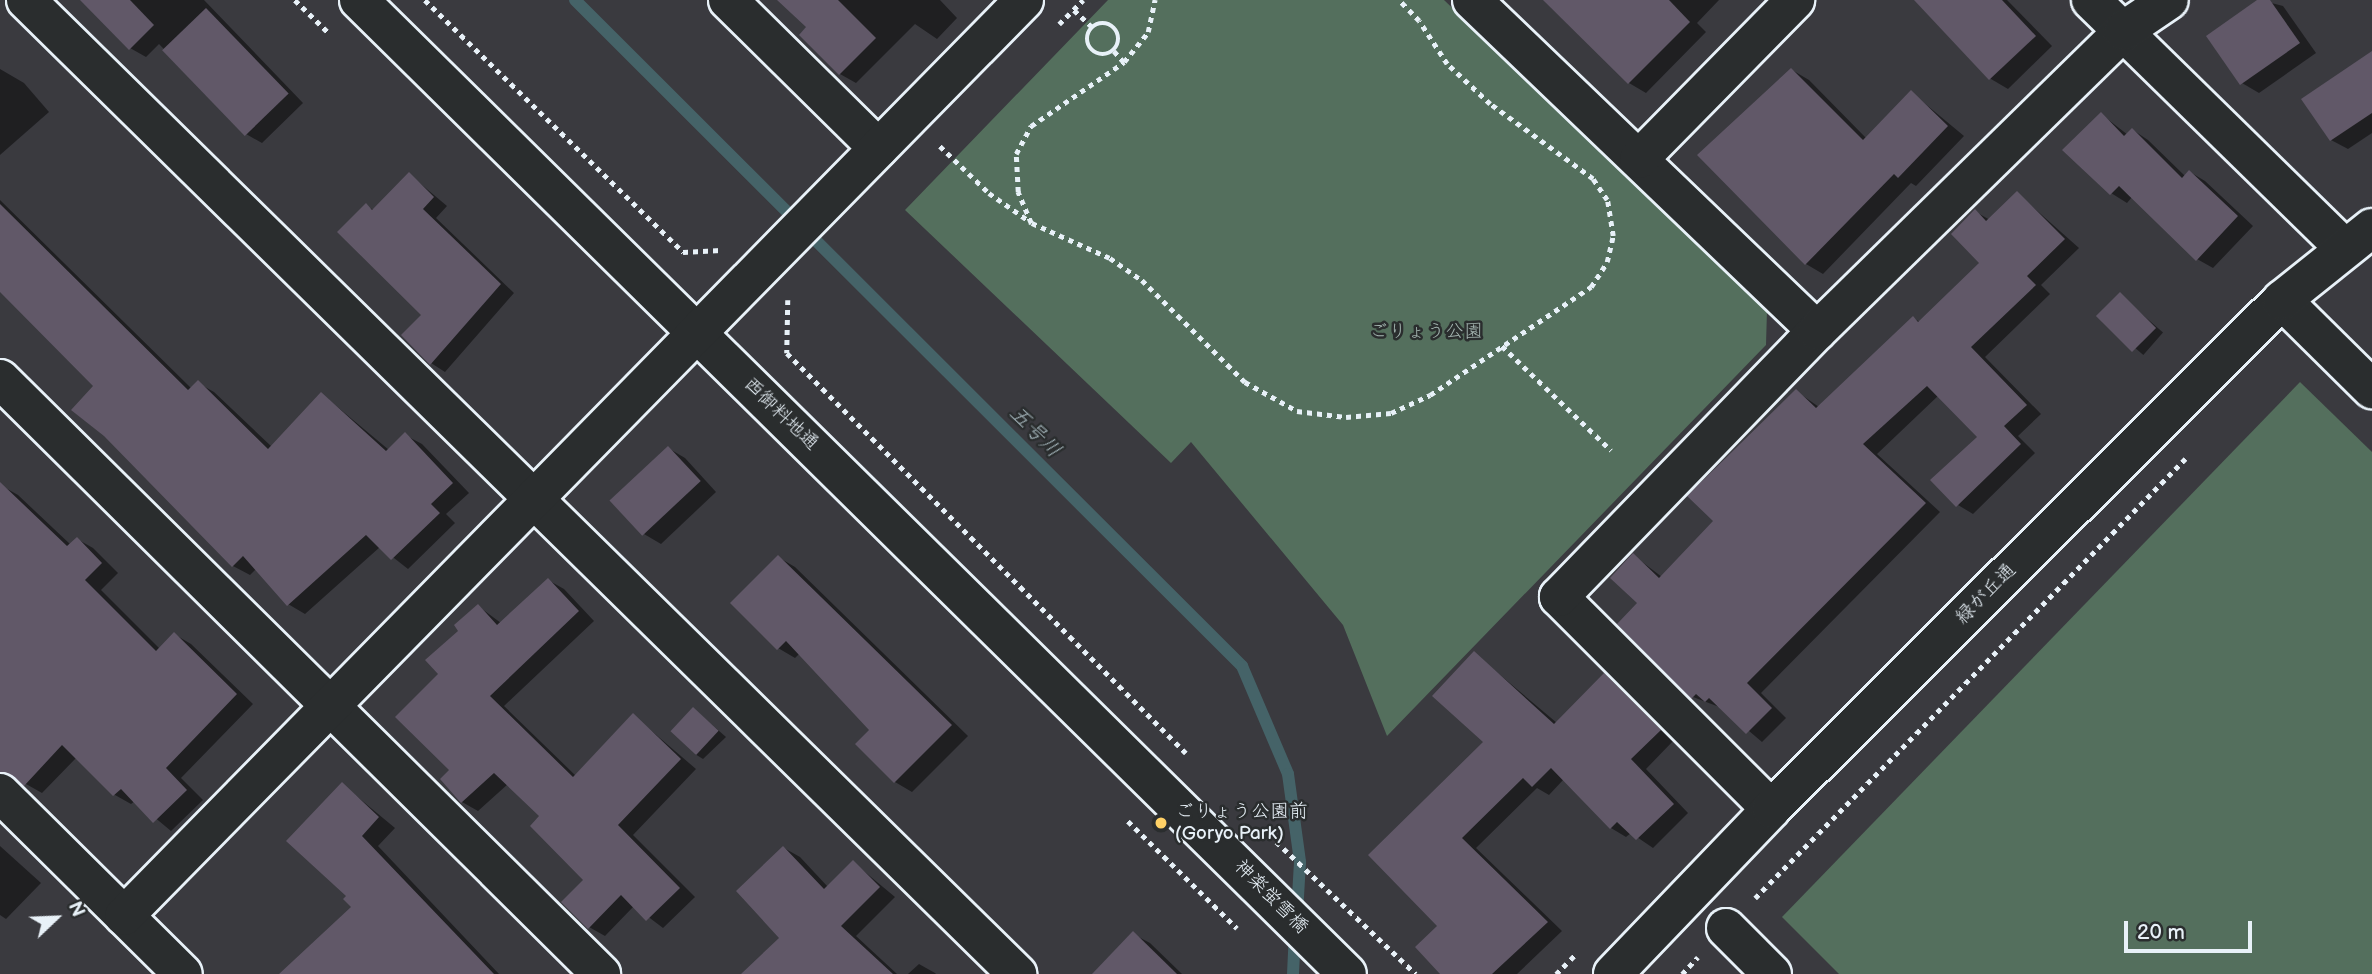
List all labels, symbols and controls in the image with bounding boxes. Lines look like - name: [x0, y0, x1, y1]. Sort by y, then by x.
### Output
- park label: ごりょう公園: [1369, 321, 1483, 343]
- street label: 西御料地通: [739, 373, 823, 455]
- water label: 五号川: [1004, 401, 1066, 463]
- street label: 緑が丘通: [1951, 559, 2021, 629]
- place label: ごりょう公園前 (Goryo Park): [1175, 801, 1308, 845]
- marker: ごりょう公園前 (Goryo Park): [1153, 815, 1169, 831]
- street label: 神楽蛍雪橋: [1229, 855, 1313, 939]
- north arrow: [21, 883, 91, 953]
- text: N: [62, 899, 89, 921]
- scale bar: [2127, 908, 2255, 952]
- text: 20 m: [2137, 920, 2185, 945]

